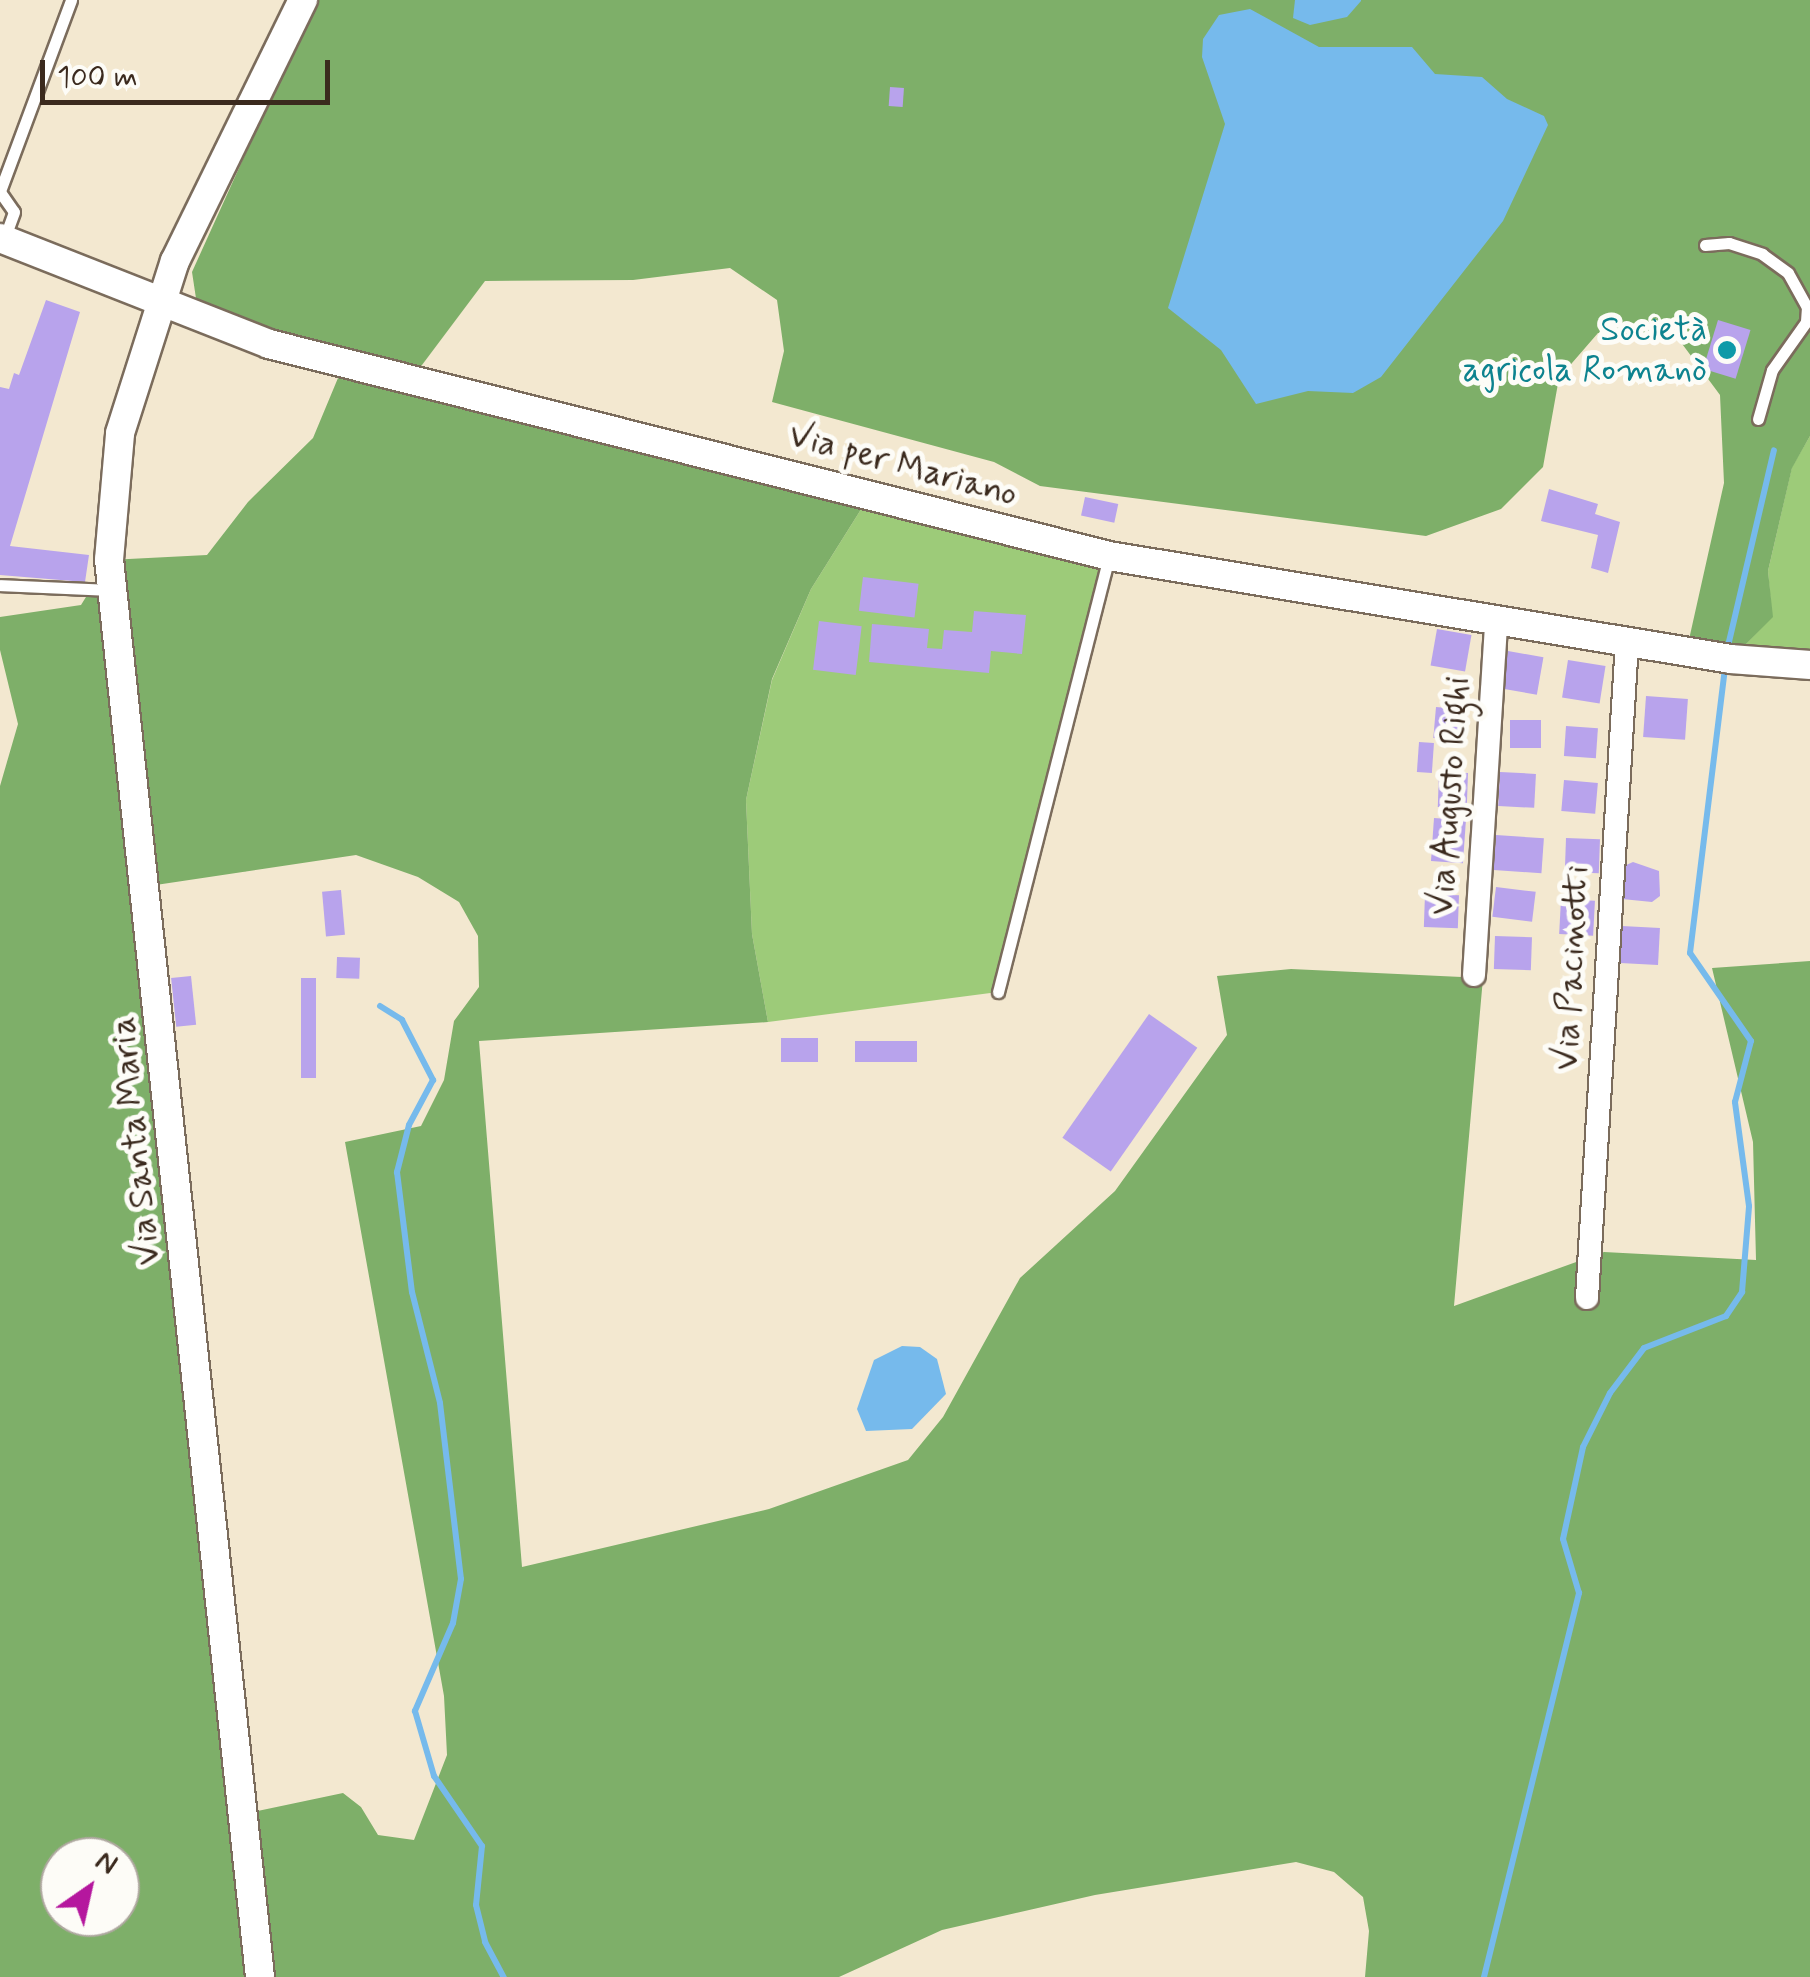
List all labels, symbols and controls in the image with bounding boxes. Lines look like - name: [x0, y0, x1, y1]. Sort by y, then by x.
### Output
- scale bar: [45, 40, 335, 102]
- text: 100 m: [57, 58, 138, 97]
- place label: Società agricola Romanò: [1460, 309, 1707, 391]
- marker: Società agricola Romanò: [1716, 339, 1738, 361]
- street label: Via per Mariano: [779, 413, 1027, 517]
- street label: Via Augusto Righi: [1421, 673, 1479, 919]
- street label: Via Pacinotti: [1546, 867, 1598, 1069]
- street label: Via Santa Maria: [102, 1015, 170, 1267]
- north arrow: [40, 1837, 140, 1937]
- text: N: [88, 1843, 124, 1884]

